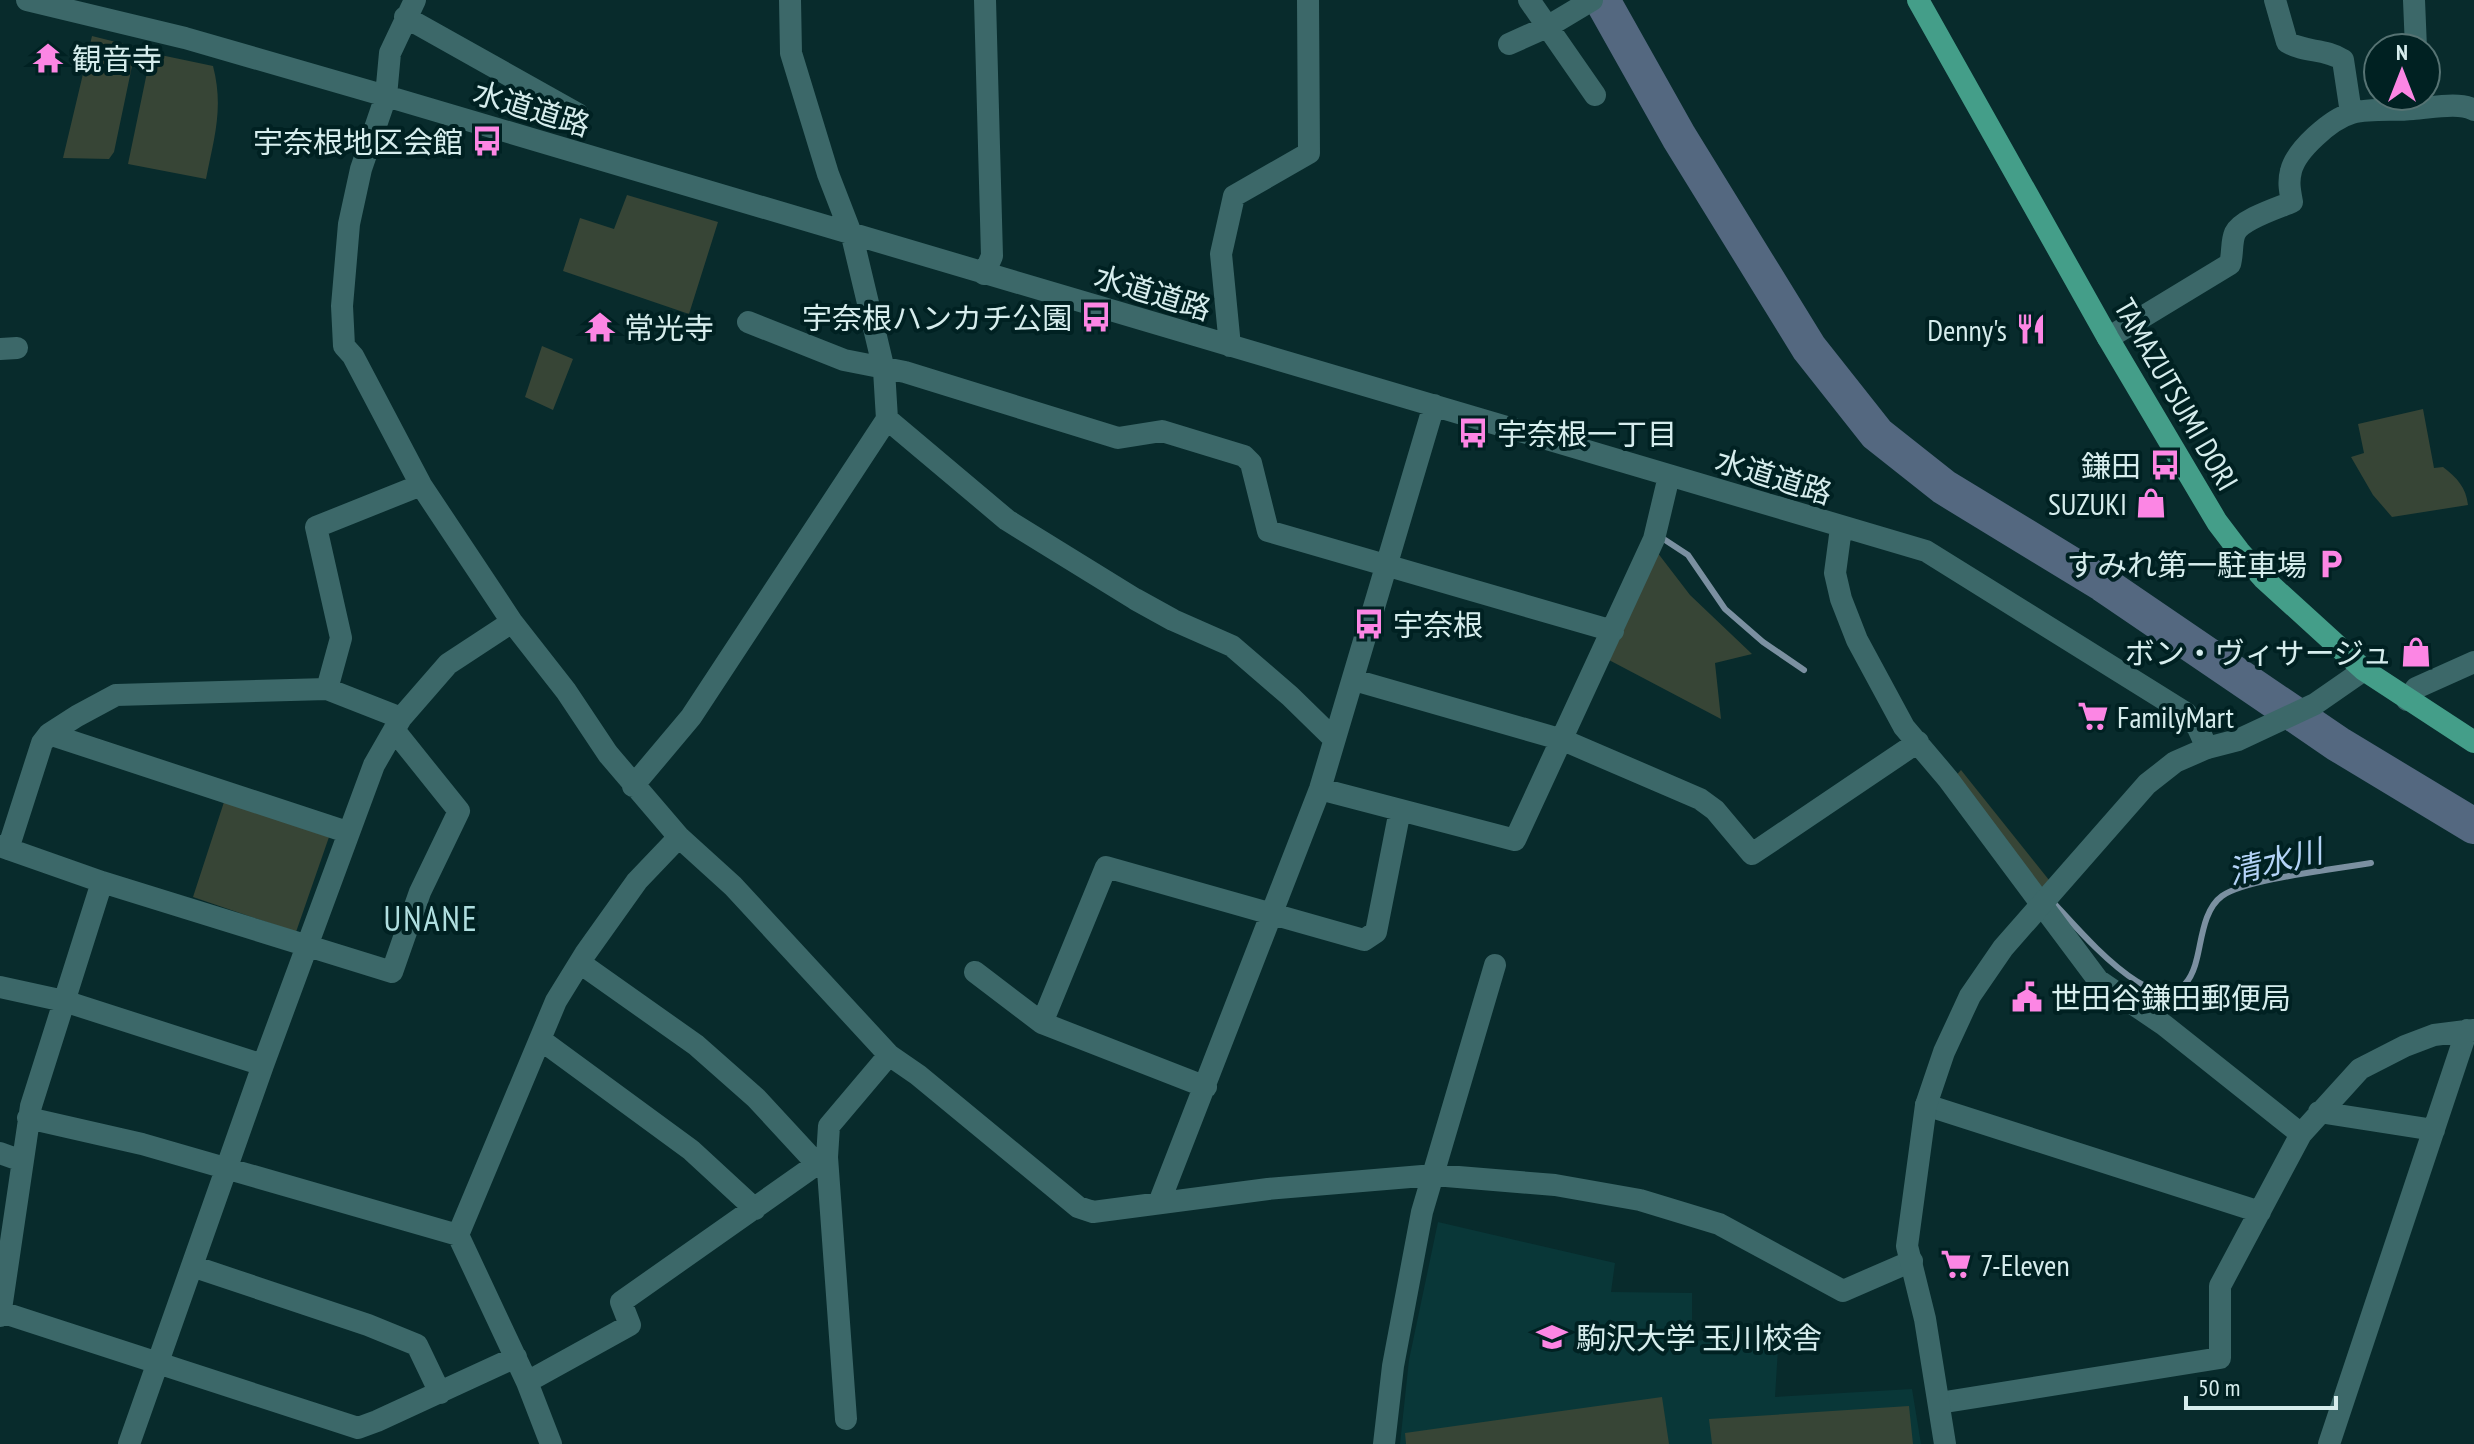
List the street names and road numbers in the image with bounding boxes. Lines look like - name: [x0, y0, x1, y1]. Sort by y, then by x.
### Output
- street label: 水道道路: [469, 72, 595, 144]
- street label: 水道道路: [1090, 256, 1216, 328]
- street label: TAMAZUTSUMI DORI: [2106, 291, 2248, 497]
- street label: 水道道路: [1711, 440, 1837, 512]

